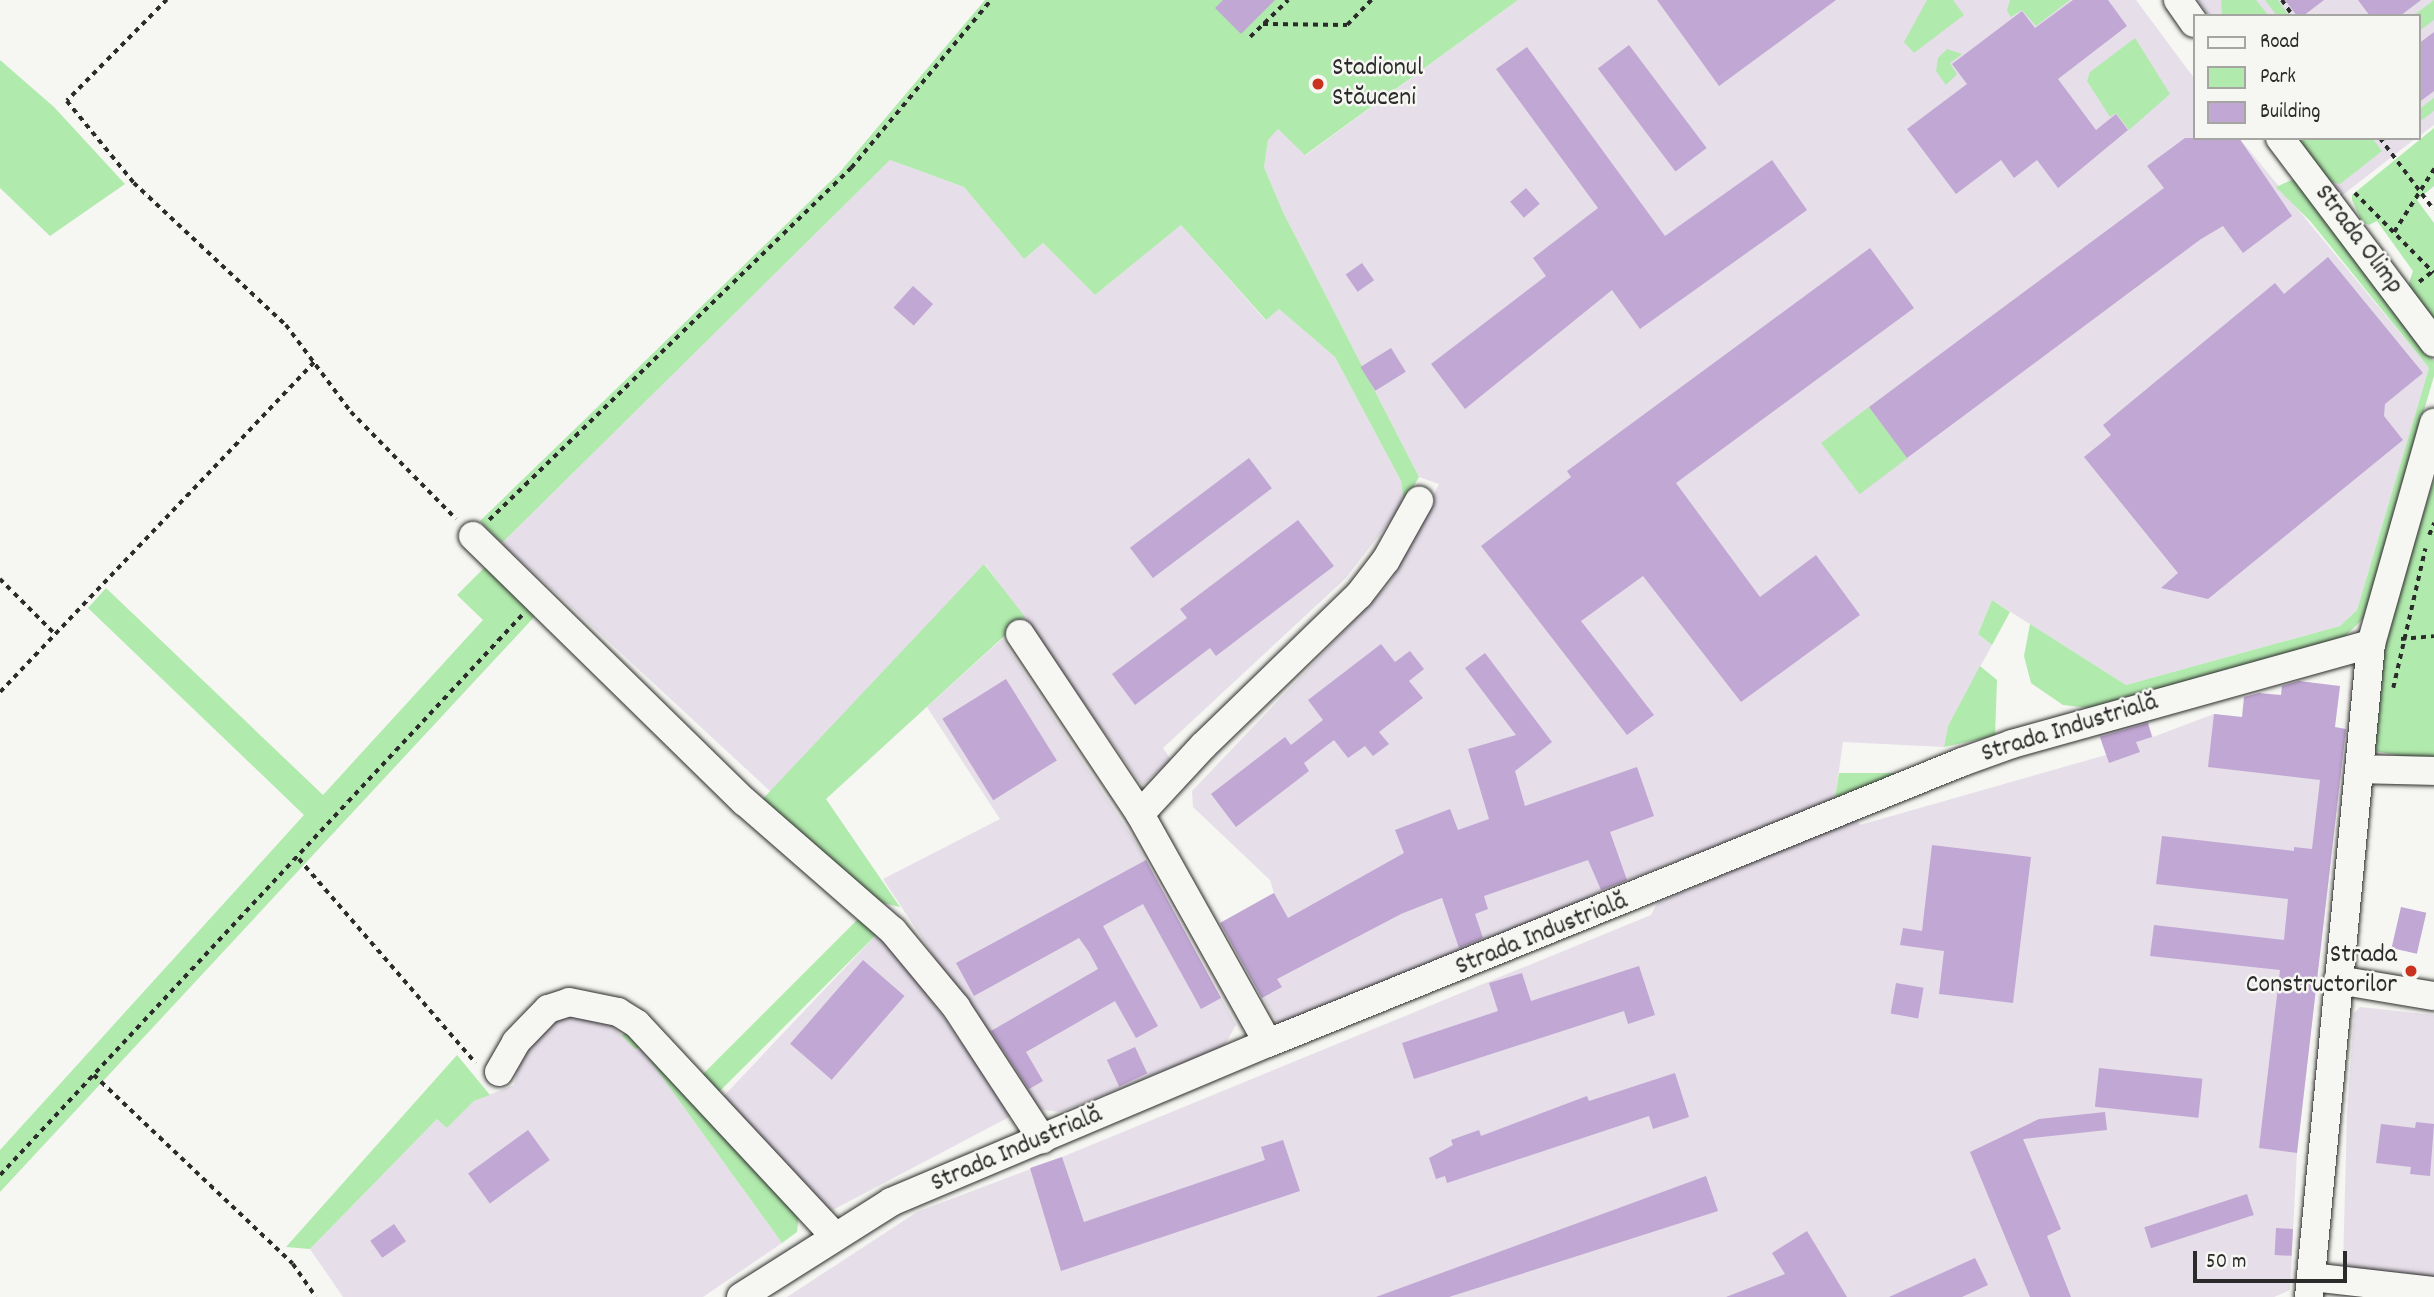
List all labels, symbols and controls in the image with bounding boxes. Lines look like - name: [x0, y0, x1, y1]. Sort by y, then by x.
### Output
- legend: [2192, 14, 2420, 140]
- text: Road: [2260, 28, 2299, 58]
- place label: Stadionul Stăuceni: [1332, 53, 1423, 114]
- text: Park: [2260, 63, 2296, 93]
- marker: Stadionul Stăuceni: [1310, 76, 1326, 92]
- text: Building: [2260, 98, 2320, 128]
- street label: Strada Olimp: [2307, 179, 2409, 301]
- street label: Strada Industrială: [1978, 687, 2162, 771]
- street label: Strada Industrială: [1451, 886, 1633, 984]
- place label: Strada Constructorilor: [2246, 940, 2397, 1002]
- marker: Strada Constructorilor: [2403, 963, 2419, 979]
- street label: Strada Industrială: [927, 1100, 1107, 1200]
- scale bar: [2196, 1238, 2350, 1282]
- text: 50 m: [2206, 1248, 2246, 1278]

